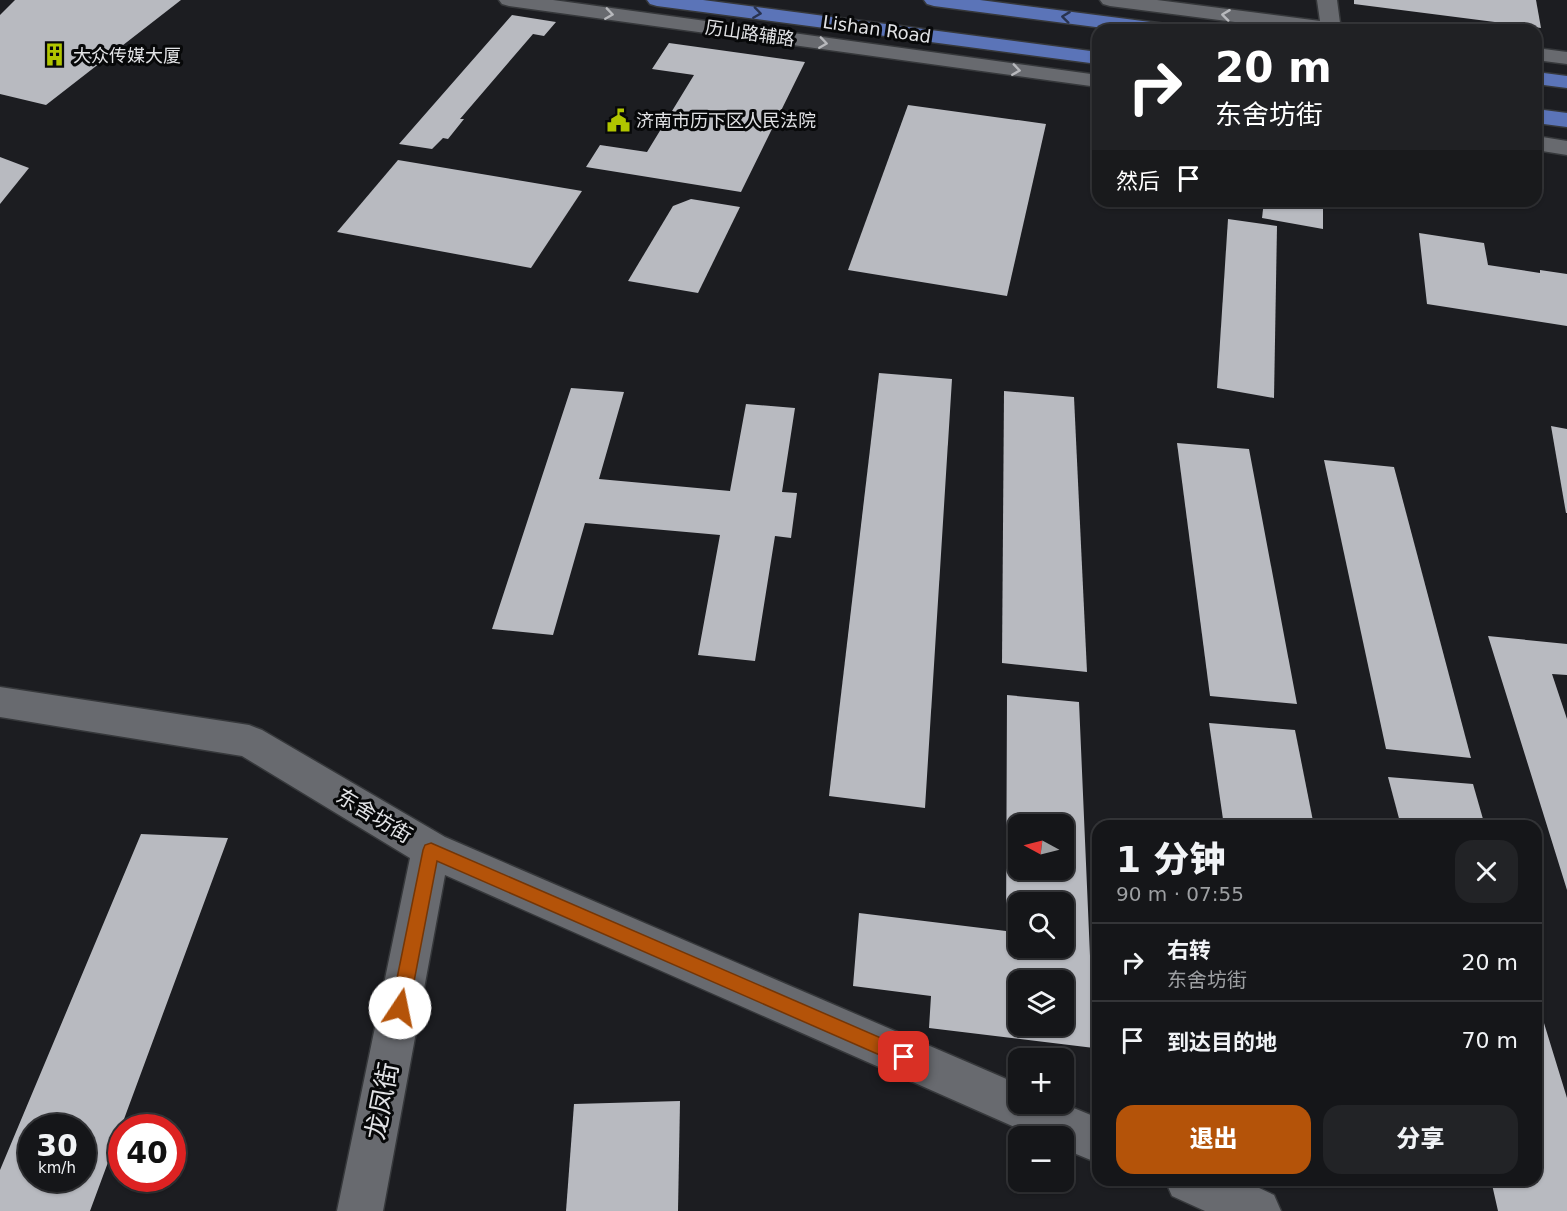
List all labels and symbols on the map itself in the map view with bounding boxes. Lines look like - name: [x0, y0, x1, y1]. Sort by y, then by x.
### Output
- one-way arrow: [604, 7, 613, 19]
- one-way arrow: [752, 7, 761, 19]
- one-way arrow: [1221, 9, 1230, 21]
- street label: Lishan Road: [821, 11, 933, 47]
- one-way arrow: [1062, 11, 1071, 24]
- street label: 历山路辅路: [704, 16, 796, 50]
- one-way arrow: [818, 37, 827, 49]
- building icon: 大众传媒大厦: [42, 42, 68, 68]
- place label: 大众传媒大厦: [73, 45, 181, 66]
- one-way arrow: [1011, 63, 1020, 75]
- public building icon: 济南市历下区人民法院: [605, 107, 631, 133]
- place label: 济南市历下区人民法院: [636, 110, 816, 131]
- street label: 东舍坊街: [332, 784, 416, 848]
- north arrow: [1008, 814, 1074, 880]
- position arrow: [368, 976, 432, 1040]
- pin: [878, 1031, 929, 1082]
- street label: 龙凤街: [360, 1060, 404, 1142]
- speed limit sign: 40: [108, 1114, 186, 1192]

